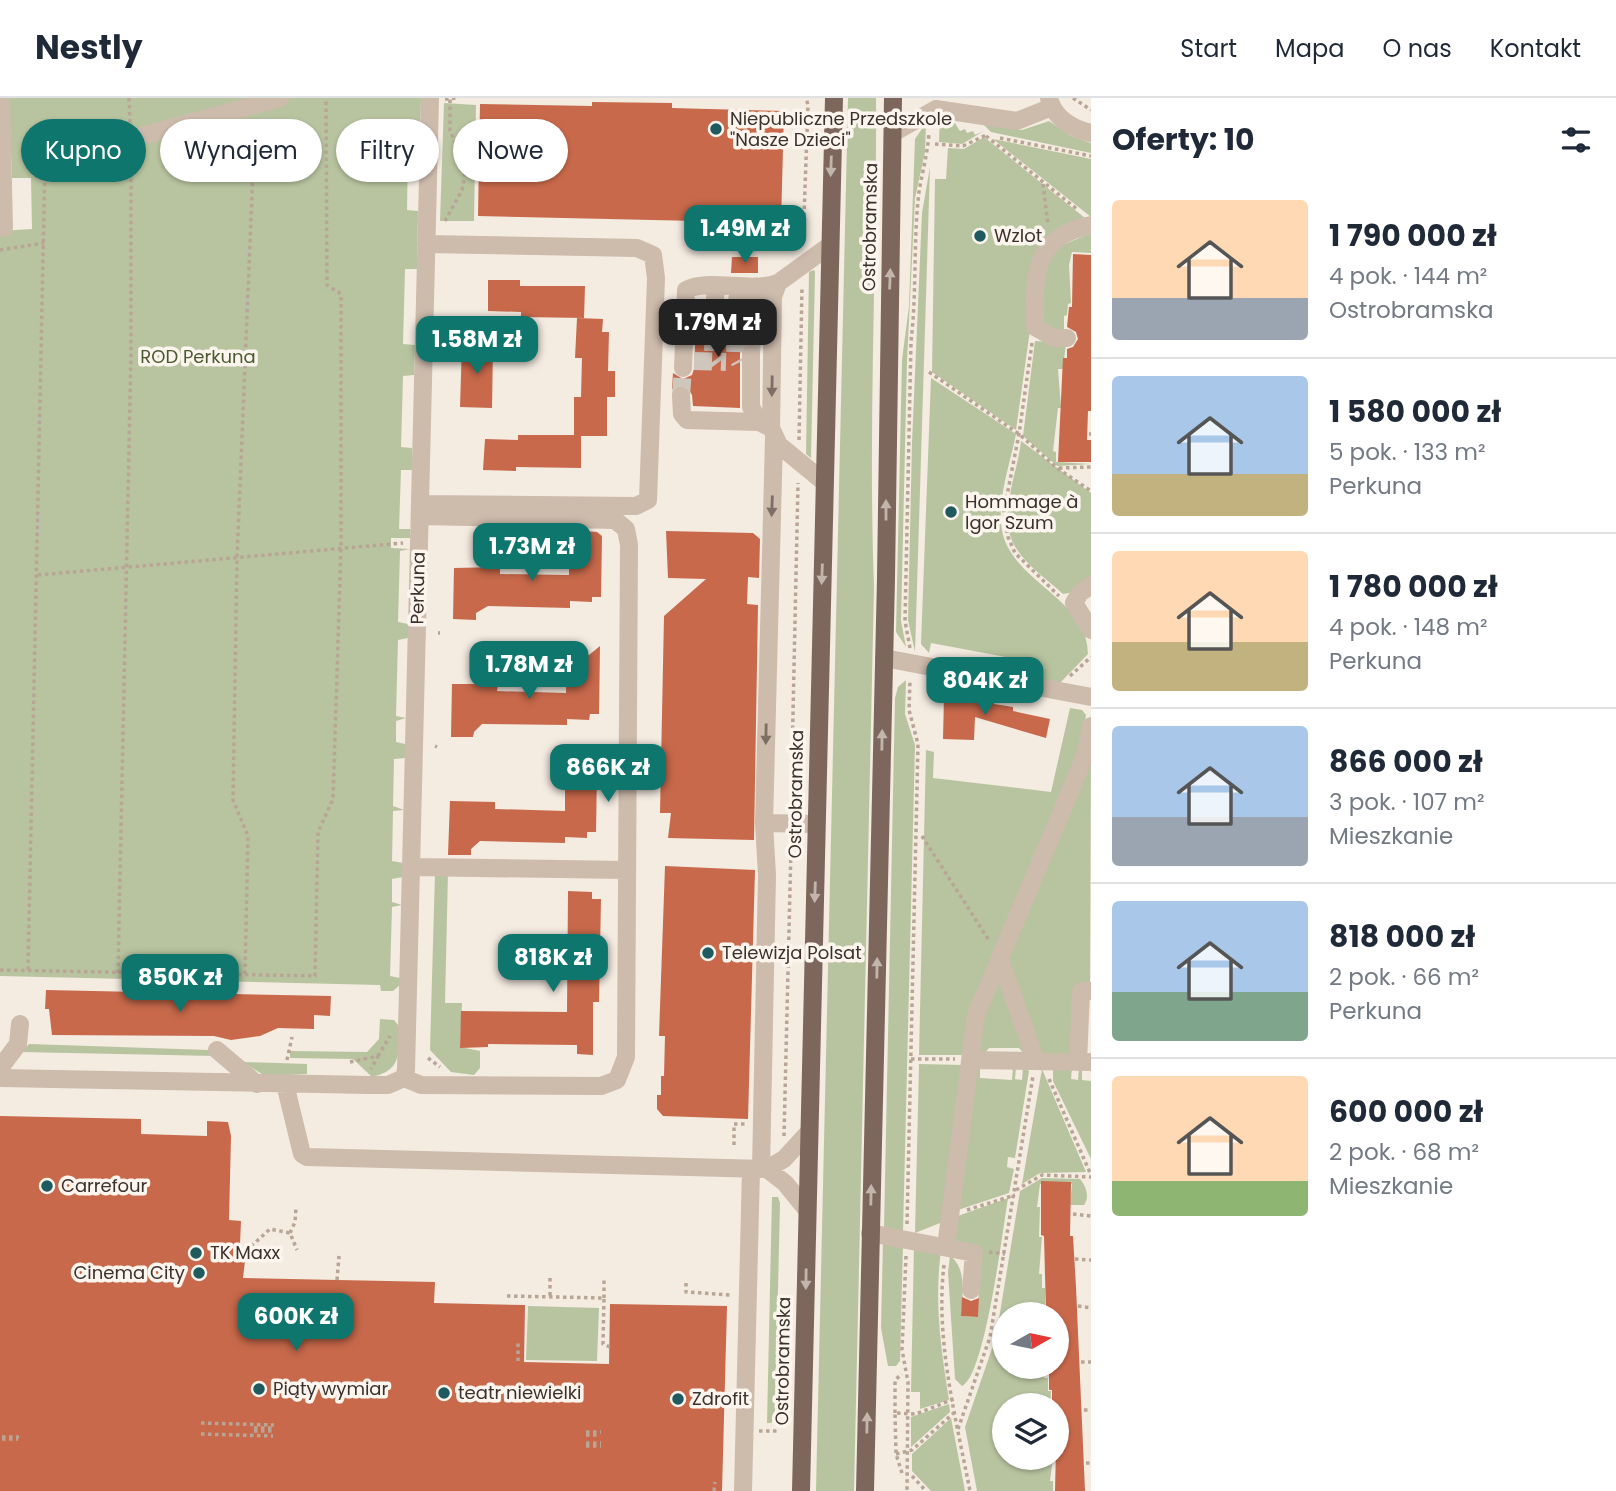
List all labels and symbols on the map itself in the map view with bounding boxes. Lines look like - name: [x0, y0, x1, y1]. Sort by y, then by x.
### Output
- place label: Niepubliczne Przedszkole "Nasze Dzieci": [730, 106, 952, 152]
- marker: Niepubliczne Przedszkole "Nasze Dzieci": [708, 121, 724, 137]
- one-way arrow: [826, 155, 837, 177]
- street label: Ostrobramska: [856, 162, 883, 292]
- pin: 1.49M zł: [673, 206, 817, 265]
- place label: Wzlot: [994, 223, 1042, 248]
- marker: Wzlot: [972, 228, 988, 244]
- one-way arrow: [884, 268, 895, 290]
- pin: 1.79M zł: [646, 300, 790, 359]
- pin: 1.58M zł: [405, 316, 549, 376]
- park label: ROD Perkuna: [140, 344, 256, 369]
- one-way arrow: [766, 375, 778, 397]
- place label: Hommage à Igor Szum: [965, 489, 1079, 535]
- one-way arrow: [766, 496, 778, 518]
- one-way arrow: [881, 499, 892, 521]
- marker: Hommage à Igor Szum: [943, 504, 959, 520]
- pin: 1.73M zł: [460, 524, 604, 583]
- street label: Perkuna: [404, 551, 431, 625]
- one-way arrow: [816, 564, 827, 586]
- pin: 1.78M zł: [457, 642, 601, 701]
- pin: 804K zł: [920, 658, 1050, 717]
- one-way arrow: [760, 723, 771, 745]
- street label: Ostrobramska: [782, 729, 809, 859]
- one-way arrow: [876, 729, 888, 751]
- pin: 866K zł: [543, 744, 673, 804]
- one-way arrow: [809, 881, 820, 903]
- pin: 818K zł: [488, 934, 618, 994]
- place label: Telewizja Polsat: [722, 940, 862, 965]
- marker: Telewizja Polsat: [700, 945, 716, 961]
- pin: 850K zł: [115, 954, 245, 1014]
- one-way arrow: [871, 957, 882, 979]
- place label: Carrefour: [61, 1173, 148, 1198]
- marker: Carrefour: [39, 1178, 55, 1194]
- one-way arrow: [865, 1184, 877, 1206]
- place label: TK Maxx: [210, 1240, 281, 1265]
- marker: TK Maxx: [188, 1245, 204, 1261]
- place label: Cinema City: [73, 1260, 185, 1285]
- marker: Cinema City: [191, 1265, 207, 1281]
- one-way arrow: [800, 1268, 811, 1290]
- pin: 600K zł: [231, 1294, 361, 1353]
- street label: Ostrobramska: [769, 1296, 796, 1426]
- north arrow: [992, 1302, 1069, 1379]
- place label: Piąty wymiar: [273, 1376, 389, 1401]
- place label: teatr niewielki: [458, 1380, 582, 1405]
- marker: Piąty wymiar: [251, 1381, 267, 1397]
- marker: teatr niewielki: [436, 1385, 452, 1401]
- place label: Zdrofit: [692, 1386, 749, 1411]
- marker: Zdrofit: [670, 1391, 686, 1407]
- one-way arrow: [861, 1412, 872, 1434]

